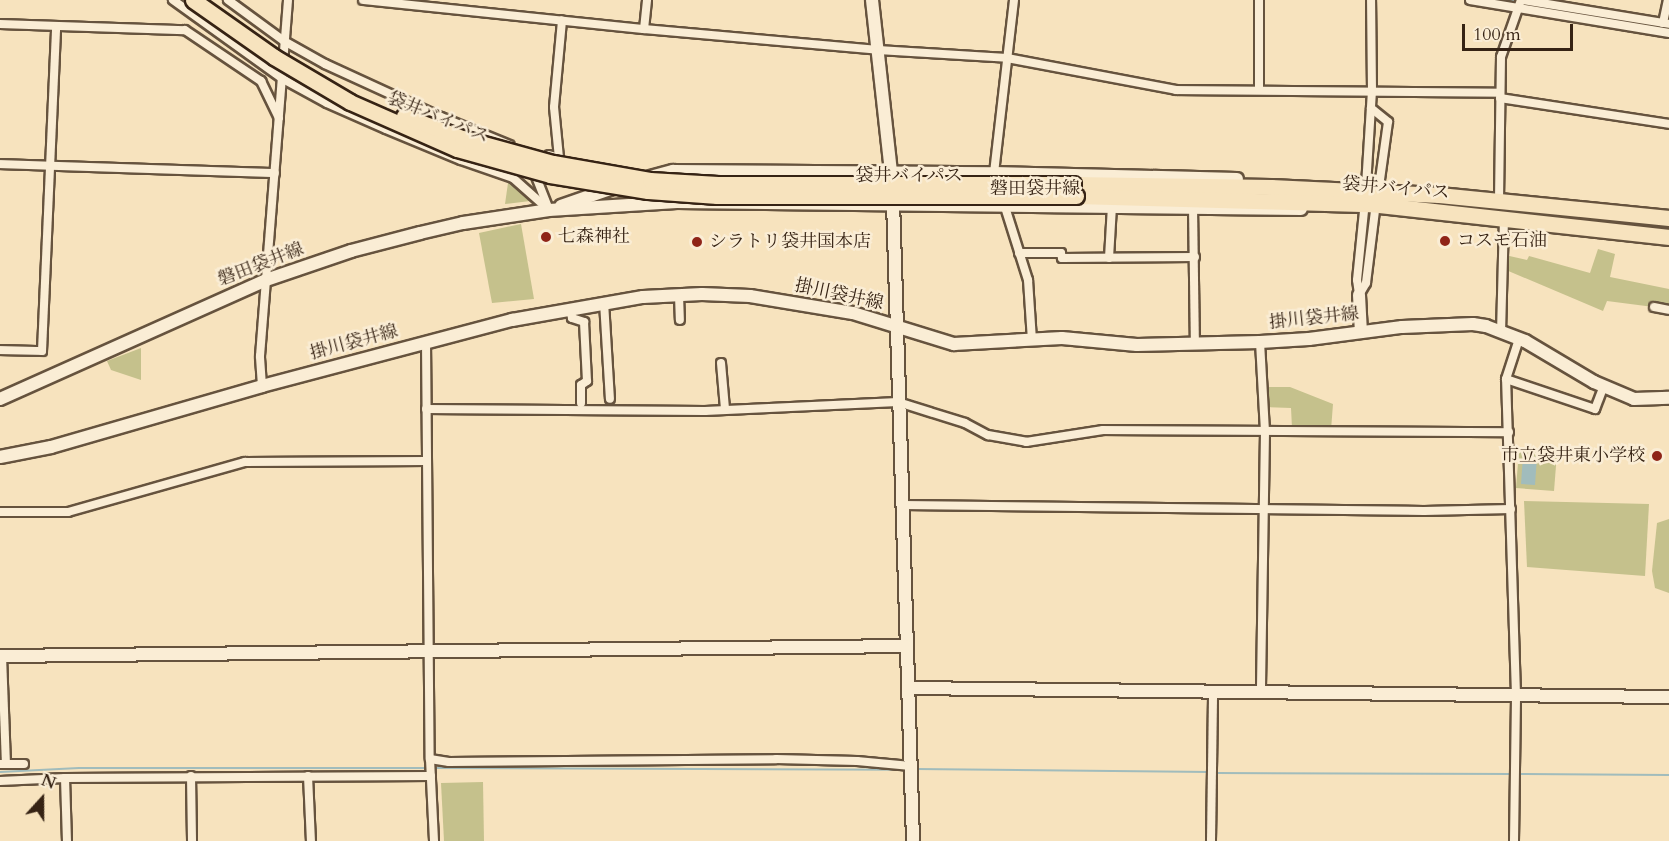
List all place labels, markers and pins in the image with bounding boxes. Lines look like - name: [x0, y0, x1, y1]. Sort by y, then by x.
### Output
- place label: 七森神社: [558, 226, 630, 248]
- marker: 七森神社: [539, 230, 553, 244]
- place label: コスモ石油: [1457, 230, 1547, 252]
- place label: シラトリ袋井国本店: [709, 231, 871, 253]
- marker: コスモ石油: [1438, 234, 1452, 248]
- marker: シラトリ袋井国本店: [690, 235, 704, 249]
- place label: 市立袋井東小学校: [1501, 445, 1645, 467]
- marker: 市立袋井東小学校: [1650, 449, 1664, 463]

